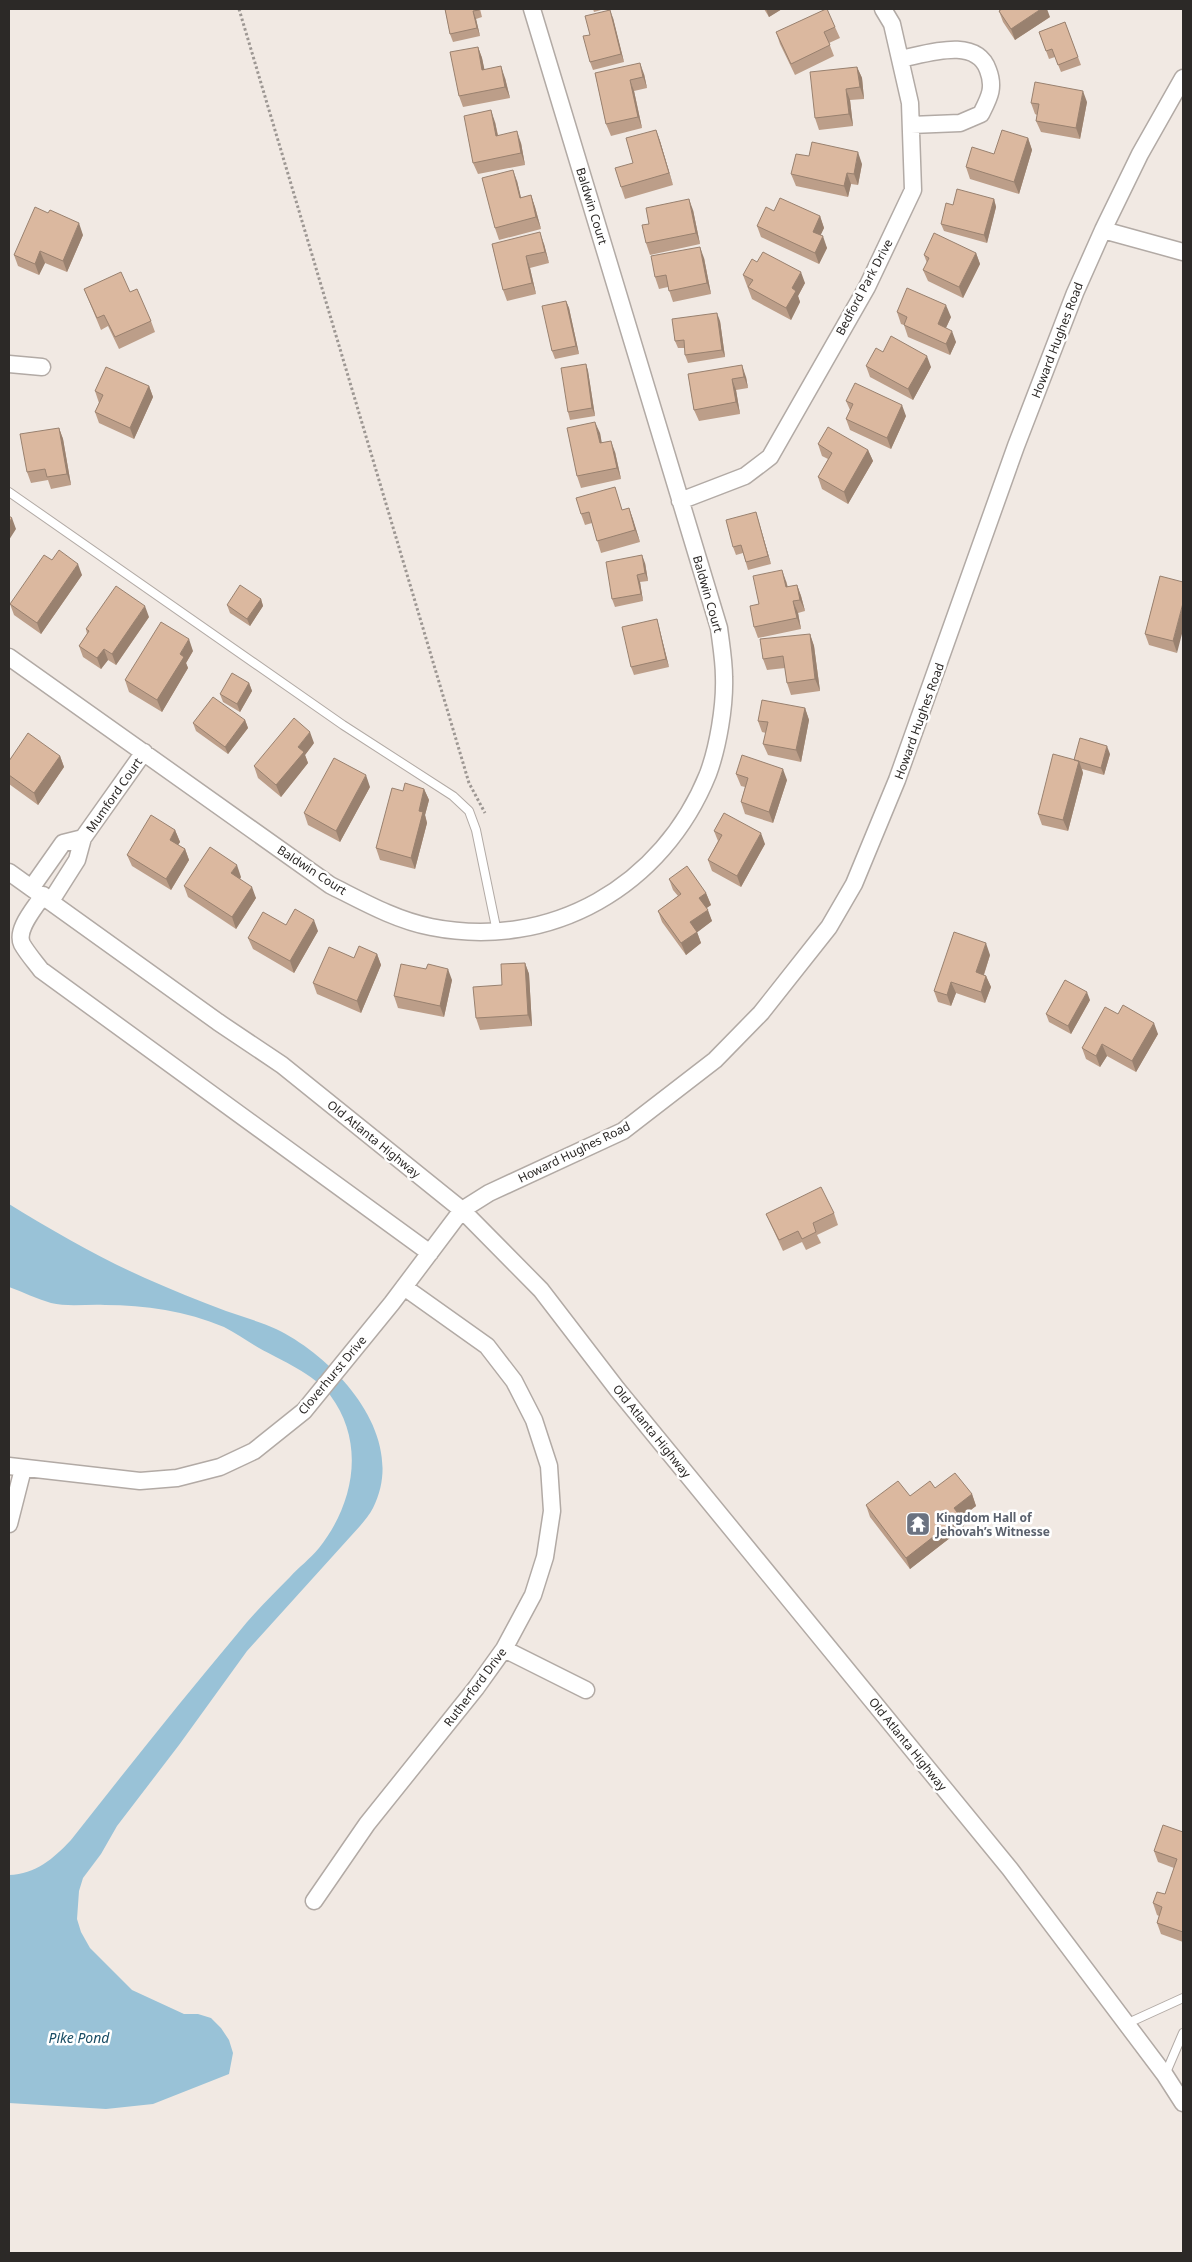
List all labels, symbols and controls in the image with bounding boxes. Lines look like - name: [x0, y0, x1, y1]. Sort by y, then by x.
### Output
- street label: Baldwin Court: [572, 165, 612, 247]
- street label: Bedford Park Drive: [831, 236, 897, 338]
- street label: Howard Hughes Road: [1027, 280, 1087, 400]
- street label: Baldwin Court: [689, 553, 727, 635]
- street label: Howard Hughes Road: [890, 660, 948, 782]
- street label: Mumford Court: [82, 754, 146, 836]
- street label: Baldwin Court: [274, 841, 351, 899]
- street label: Old Atlanta Highway: [324, 1096, 425, 1182]
- street label: Howard Hughes Road: [515, 1117, 633, 1187]
- street label: Cloverhurst Drive: [294, 1332, 370, 1418]
- street label: Old Atlanta Highway: [609, 1381, 695, 1482]
- place label: Kingdom Hall of Jehovah’s Witnesse: [935, 1509, 1050, 1540]
- temple icon: Kingdom Hall of Jehovah’s Witnesse: [905, 1511, 931, 1537]
- street label: Rutherford Drive: [440, 1644, 510, 1730]
- street label: Old Atlanta Highway: [865, 1694, 951, 1795]
- water label: Pike Pond: [49, 2028, 110, 2047]

